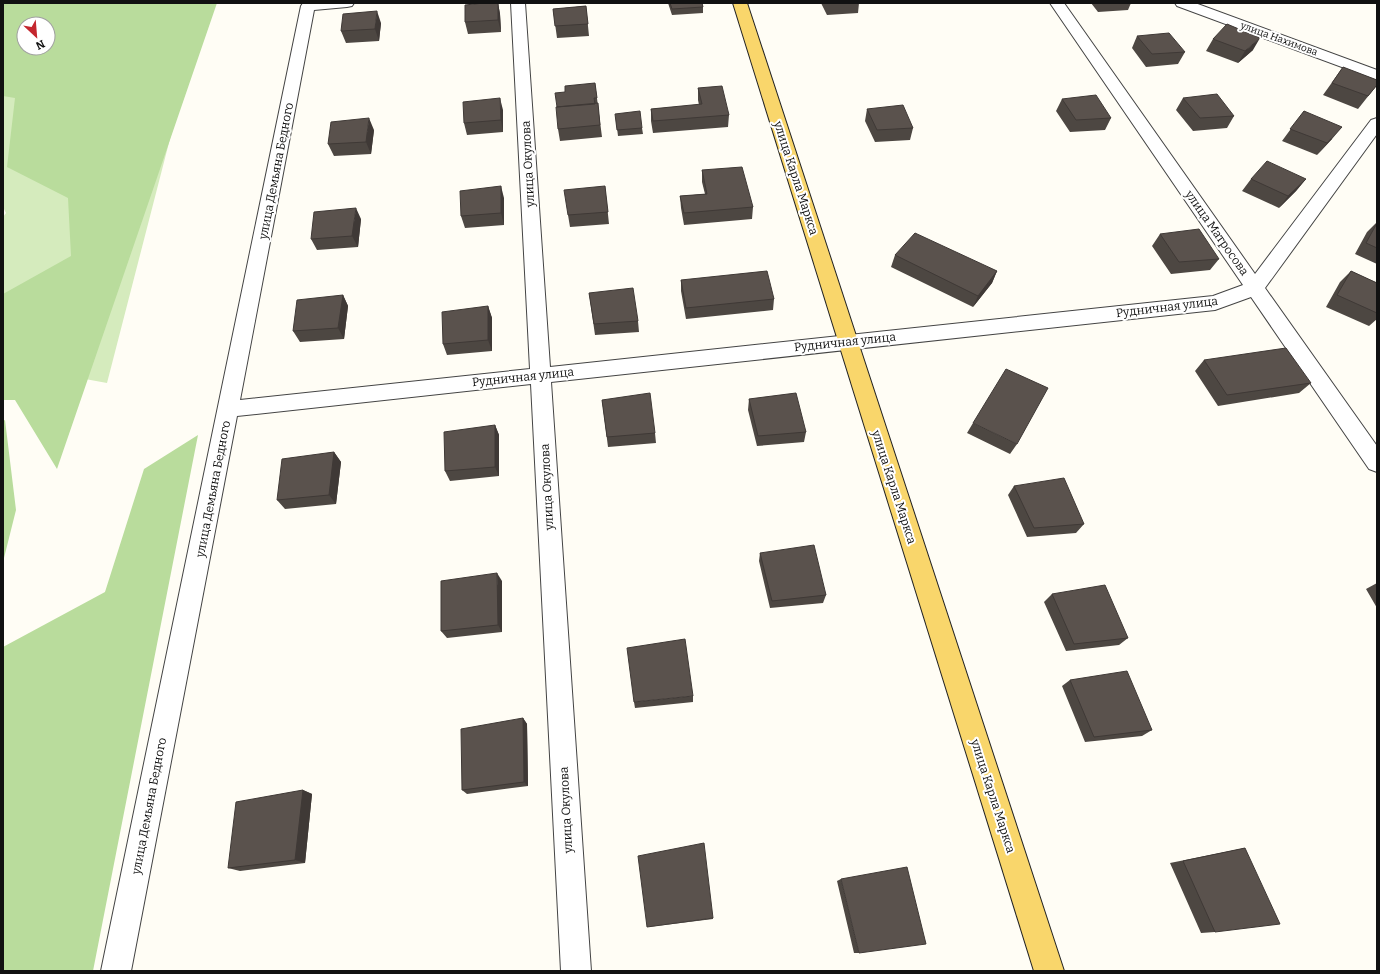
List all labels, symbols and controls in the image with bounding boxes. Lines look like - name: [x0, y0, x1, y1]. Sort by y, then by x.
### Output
- north arrow: [16, 16, 56, 56]
- street label: улица Нахимова: [1238, 19, 1320, 59]
- text: N: [33, 37, 47, 52]
- street label: улица Демьяна Бедного: [256, 101, 296, 242]
- street label: улица Карла Маркса: [771, 118, 821, 237]
- street label: улица Окулова: [519, 120, 537, 209]
- street label: улица Матросова: [1182, 187, 1252, 279]
- street label: Рудничная улица: [1115, 294, 1219, 320]
- street label: Рудничная улица: [793, 330, 897, 354]
- street label: Рудничная улица: [471, 365, 575, 389]
- street label: улица Демьяна Бедного: [193, 419, 233, 560]
- street label: улица Карла Маркса: [869, 427, 919, 546]
- street label: улица Окулова: [538, 443, 556, 532]
- street label: улица Демьяна Бедного: [129, 736, 169, 877]
- street label: улица Карла Маркса: [968, 736, 1018, 855]
- street label: улица Окулова: [557, 766, 575, 855]

